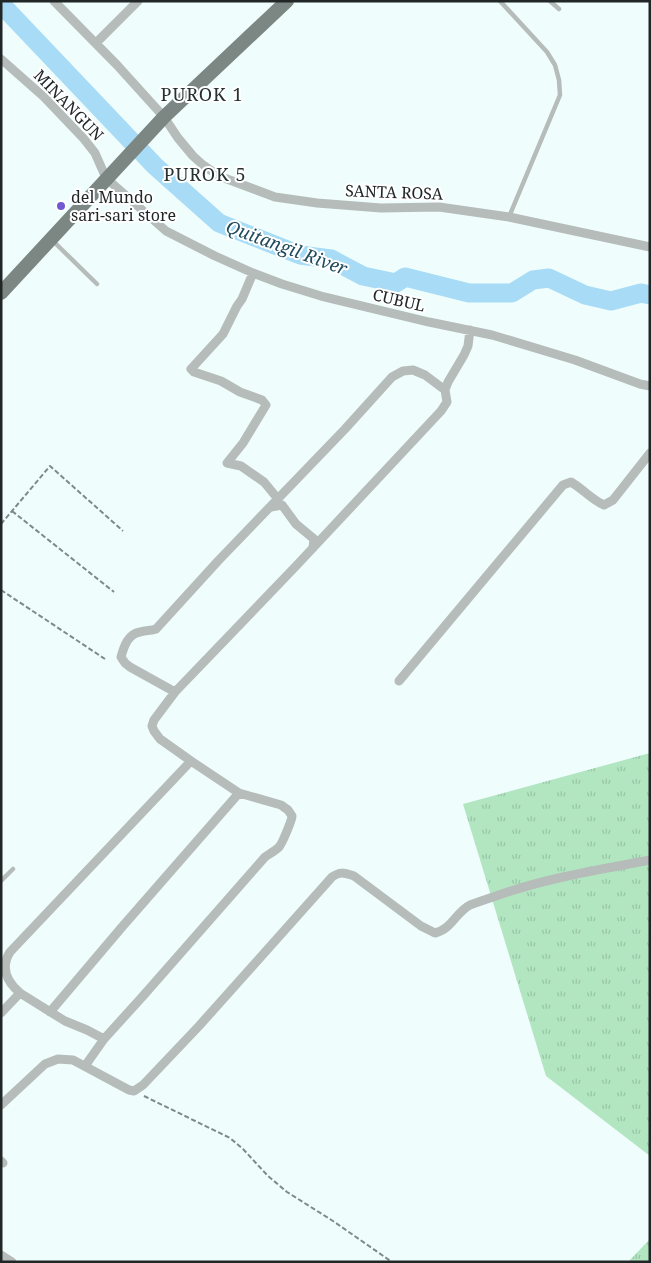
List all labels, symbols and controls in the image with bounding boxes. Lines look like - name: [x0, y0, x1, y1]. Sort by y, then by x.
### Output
- street label: MINANGUN: [29, 64, 109, 146]
- district label: PUROK 1: [161, 82, 243, 106]
- district label: PUROK 5: [164, 162, 246, 186]
- street label: SANTA ROSA: [345, 179, 444, 205]
- place label: del Mundo sari-sari store: [71, 186, 176, 226]
- marker: del Mundo sari-sari store: [55, 200, 67, 212]
- water label: Quitangil River: [223, 214, 352, 280]
- street label: CUBUL: [371, 283, 427, 317]

